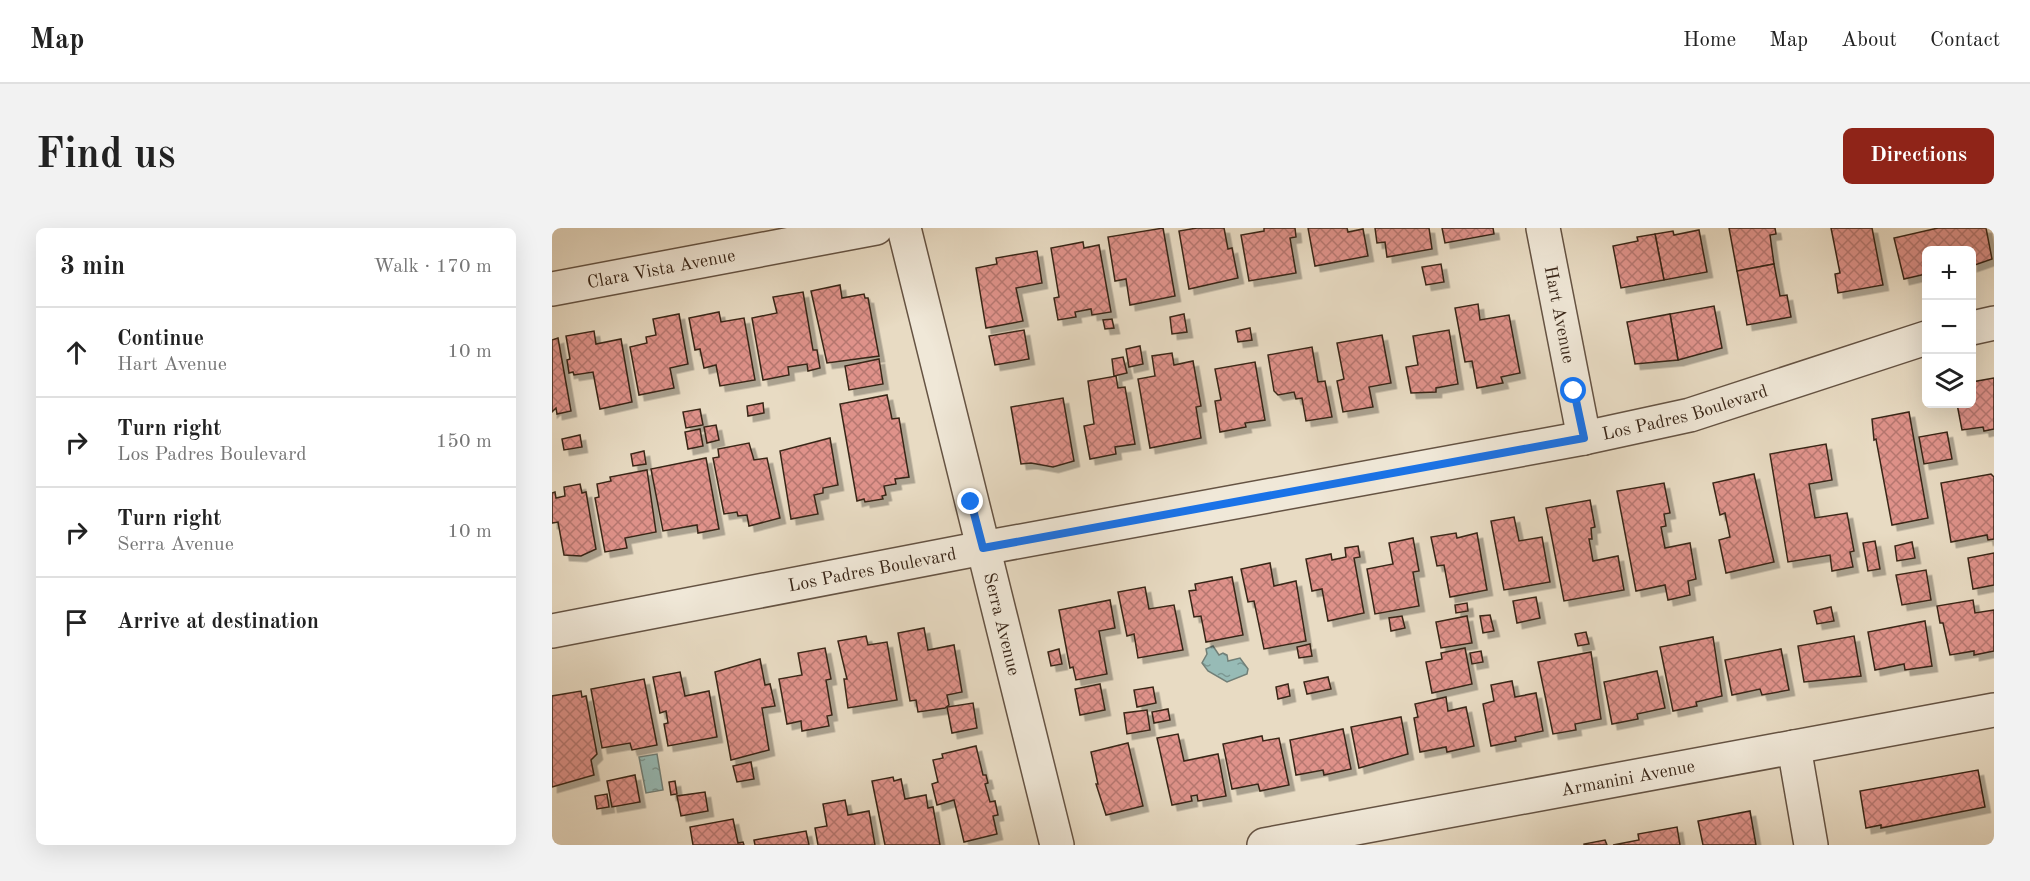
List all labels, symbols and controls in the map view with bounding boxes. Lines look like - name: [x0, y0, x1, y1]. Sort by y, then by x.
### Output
- text: Map: [30, 27, 84, 55]
- text: Home: [1683, 30, 1736, 51]
- text: Map: [1769, 30, 1808, 51]
- text: About: [1841, 30, 1897, 51]
- text: Contact: [1930, 30, 2000, 51]
- button: Directions: [1843, 128, 1994, 184]
- text: Find us: [36, 135, 175, 177]
- map controls: [1922, 246, 1976, 408]
- button: +: [1922, 246, 1976, 300]
- street label: Clara Vista Avenue: [586, 247, 737, 292]
- text: 3 min: [60, 254, 125, 280]
- text: Walk · 170 m: [373, 257, 492, 277]
- street label: Hart Avenue: [1541, 264, 1577, 365]
- button: −: [1922, 300, 1976, 354]
- text: Continue: [117, 328, 204, 350]
- icon: ahead: [60, 336, 93, 369]
- text: 10 m: [447, 342, 492, 362]
- button: layers: [1922, 354, 1976, 408]
- text: Hart Avenue: [117, 355, 227, 375]
- route start: [1560, 377, 1586, 403]
- street label: Los Padres Boulevard: [1600, 382, 1770, 444]
- text: Turn right: [117, 418, 221, 440]
- icon: right: [60, 426, 93, 459]
- text: 150 m: [436, 432, 492, 452]
- text: Los Padres Boulevard: [117, 445, 307, 465]
- route end: [957, 488, 983, 514]
- text: Turn right: [117, 508, 221, 530]
- icon: right: [60, 516, 93, 549]
- text: 10 m: [447, 522, 492, 542]
- text: Serra Avenue: [117, 535, 234, 555]
- street label: Los Padres Boulevard: [787, 545, 958, 595]
- street label: Serra Avenue: [980, 571, 1023, 678]
- icon: arrive: [60, 606, 93, 639]
- text: Arrive at destination: [117, 611, 319, 633]
- street label: Armanini Avenue: [1560, 757, 1696, 800]

